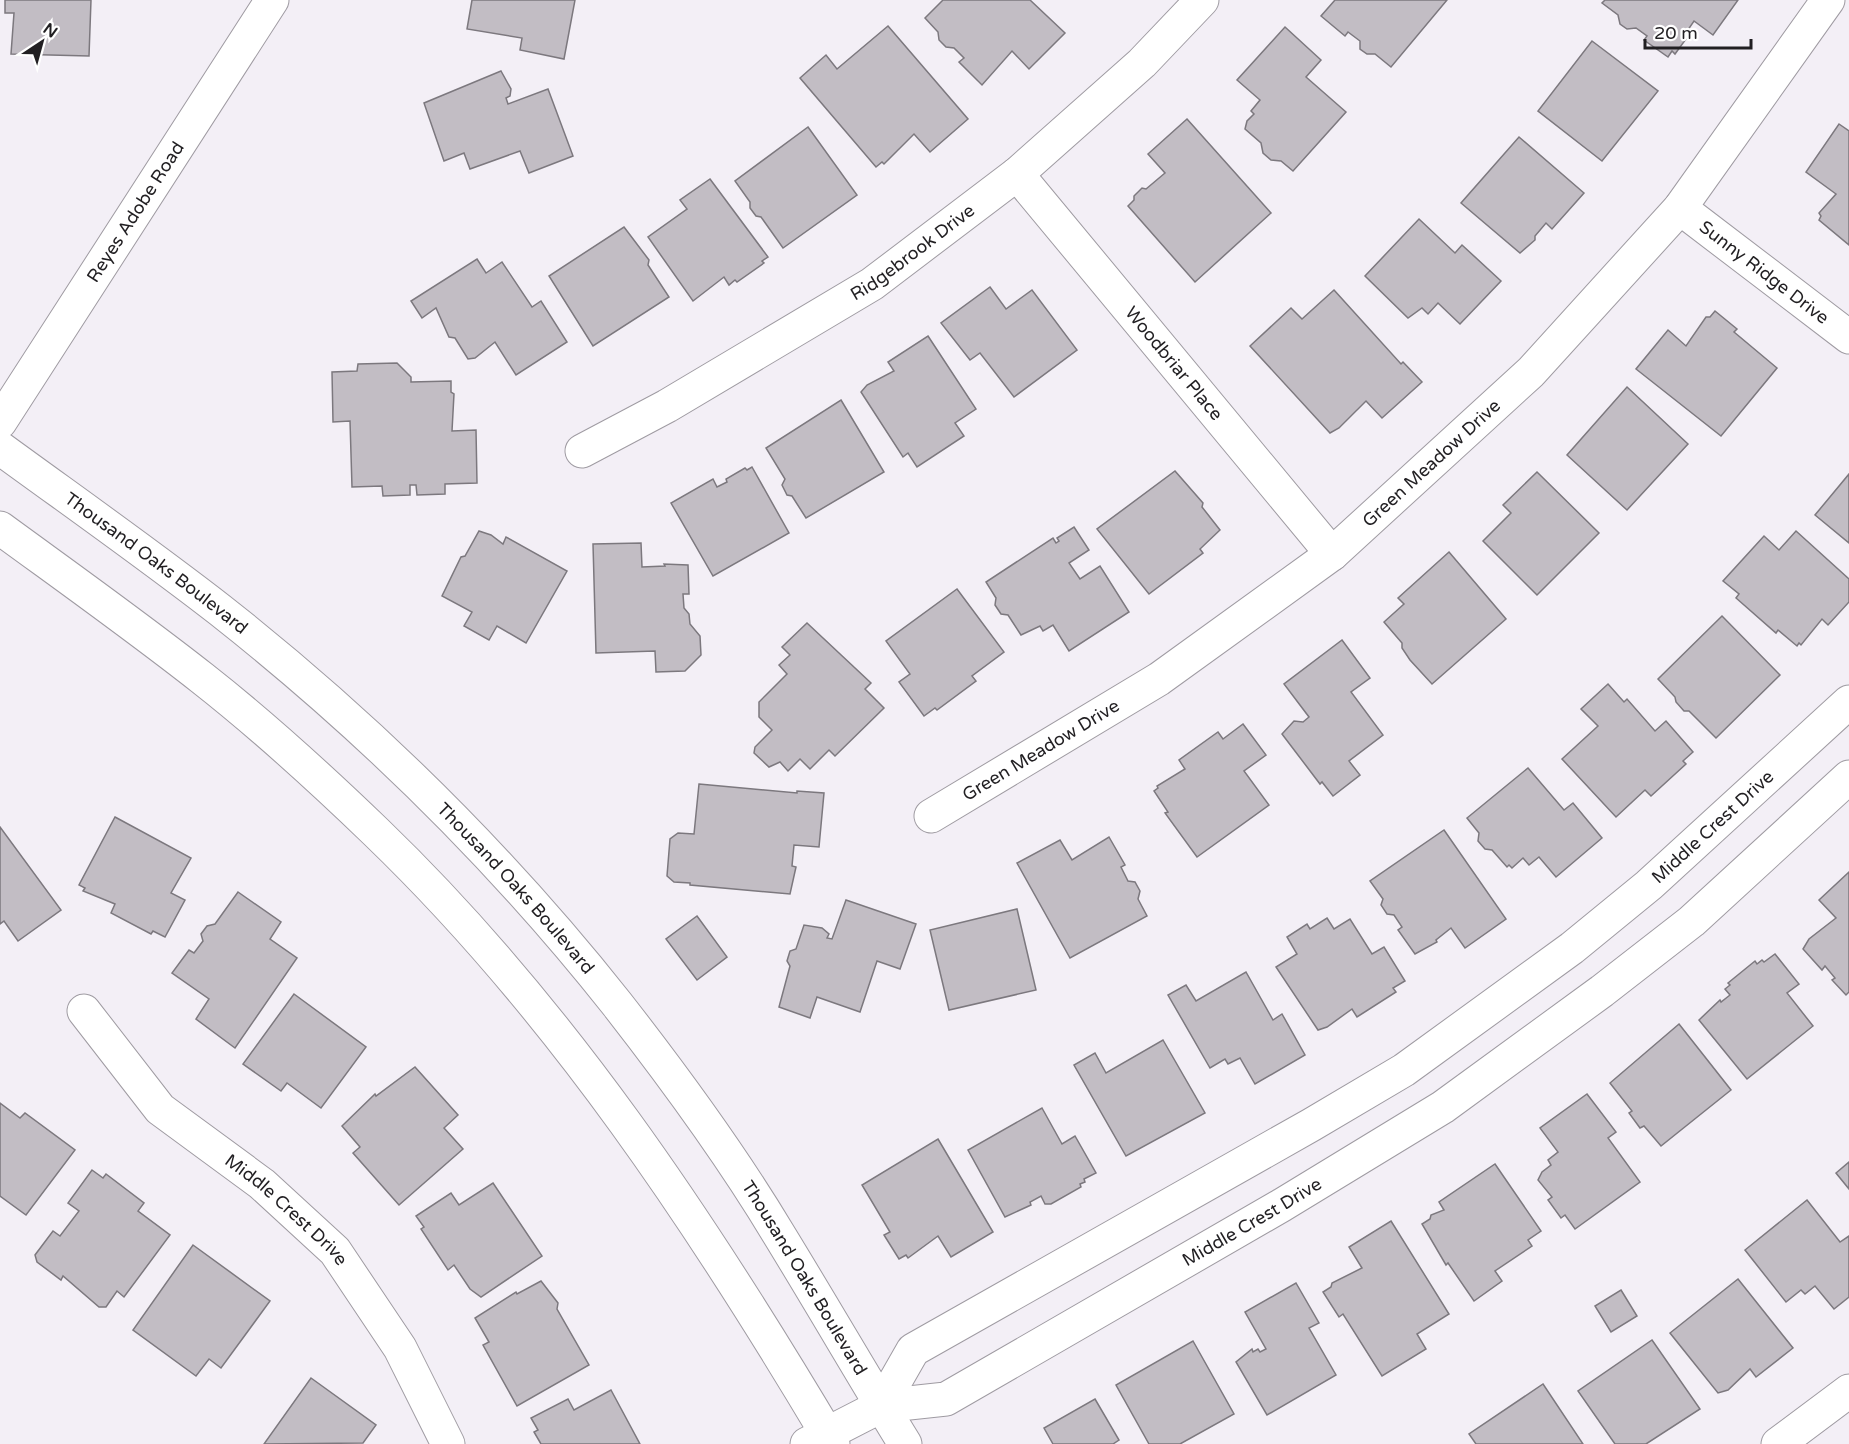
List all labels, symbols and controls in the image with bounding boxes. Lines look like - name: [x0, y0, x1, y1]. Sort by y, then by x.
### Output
- north arrow: [12, 12, 72, 72]
- scale bar: [1645, 12, 1752, 50]
- text: N: [39, 19, 61, 43]
- text: 20 m: [1654, 22, 1698, 44]
- street label: Reyes Adobe Road: [82, 137, 189, 286]
- street label: Ridgebrook Drive: [846, 199, 979, 305]
- street label: Sunny Ridge Drive: [1695, 216, 1833, 329]
- street label: Woodbriar Place: [1120, 302, 1228, 425]
- street label: Green Meadow Drive: [1358, 395, 1505, 532]
- street label: Thousand Oaks Boulevard: [60, 487, 252, 639]
- street label: Green Meadow Drive: [958, 694, 1123, 806]
- street label: Middle Crest Drive: [1647, 766, 1778, 888]
- street label: Thousand Oaks Boulevard: [433, 798, 599, 978]
- street label: Middle Crest Drive: [221, 1149, 353, 1270]
- street label: Middle Crest Drive: [1178, 1173, 1325, 1271]
- street label: Thousand Oaks Boulevard: [737, 1176, 872, 1379]

